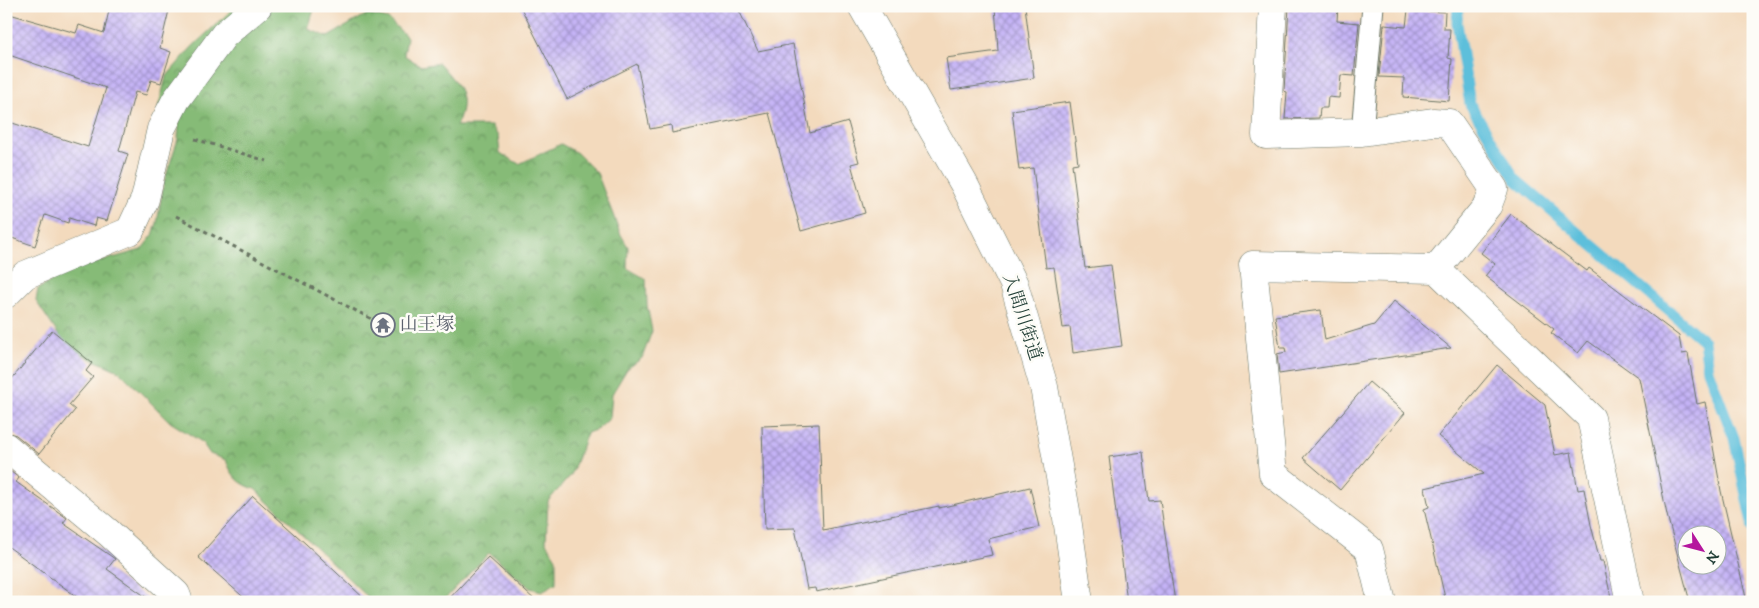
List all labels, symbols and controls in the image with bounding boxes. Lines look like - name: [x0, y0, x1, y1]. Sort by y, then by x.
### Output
- street label: 入間川街道: [998, 271, 1046, 363]
- temple icon: 山王塚: [370, 312, 396, 338]
- place label: 山王塚: [400, 314, 454, 336]
- north arrow: [1676, 526, 1726, 576]
- text: N: [1701, 547, 1722, 567]

